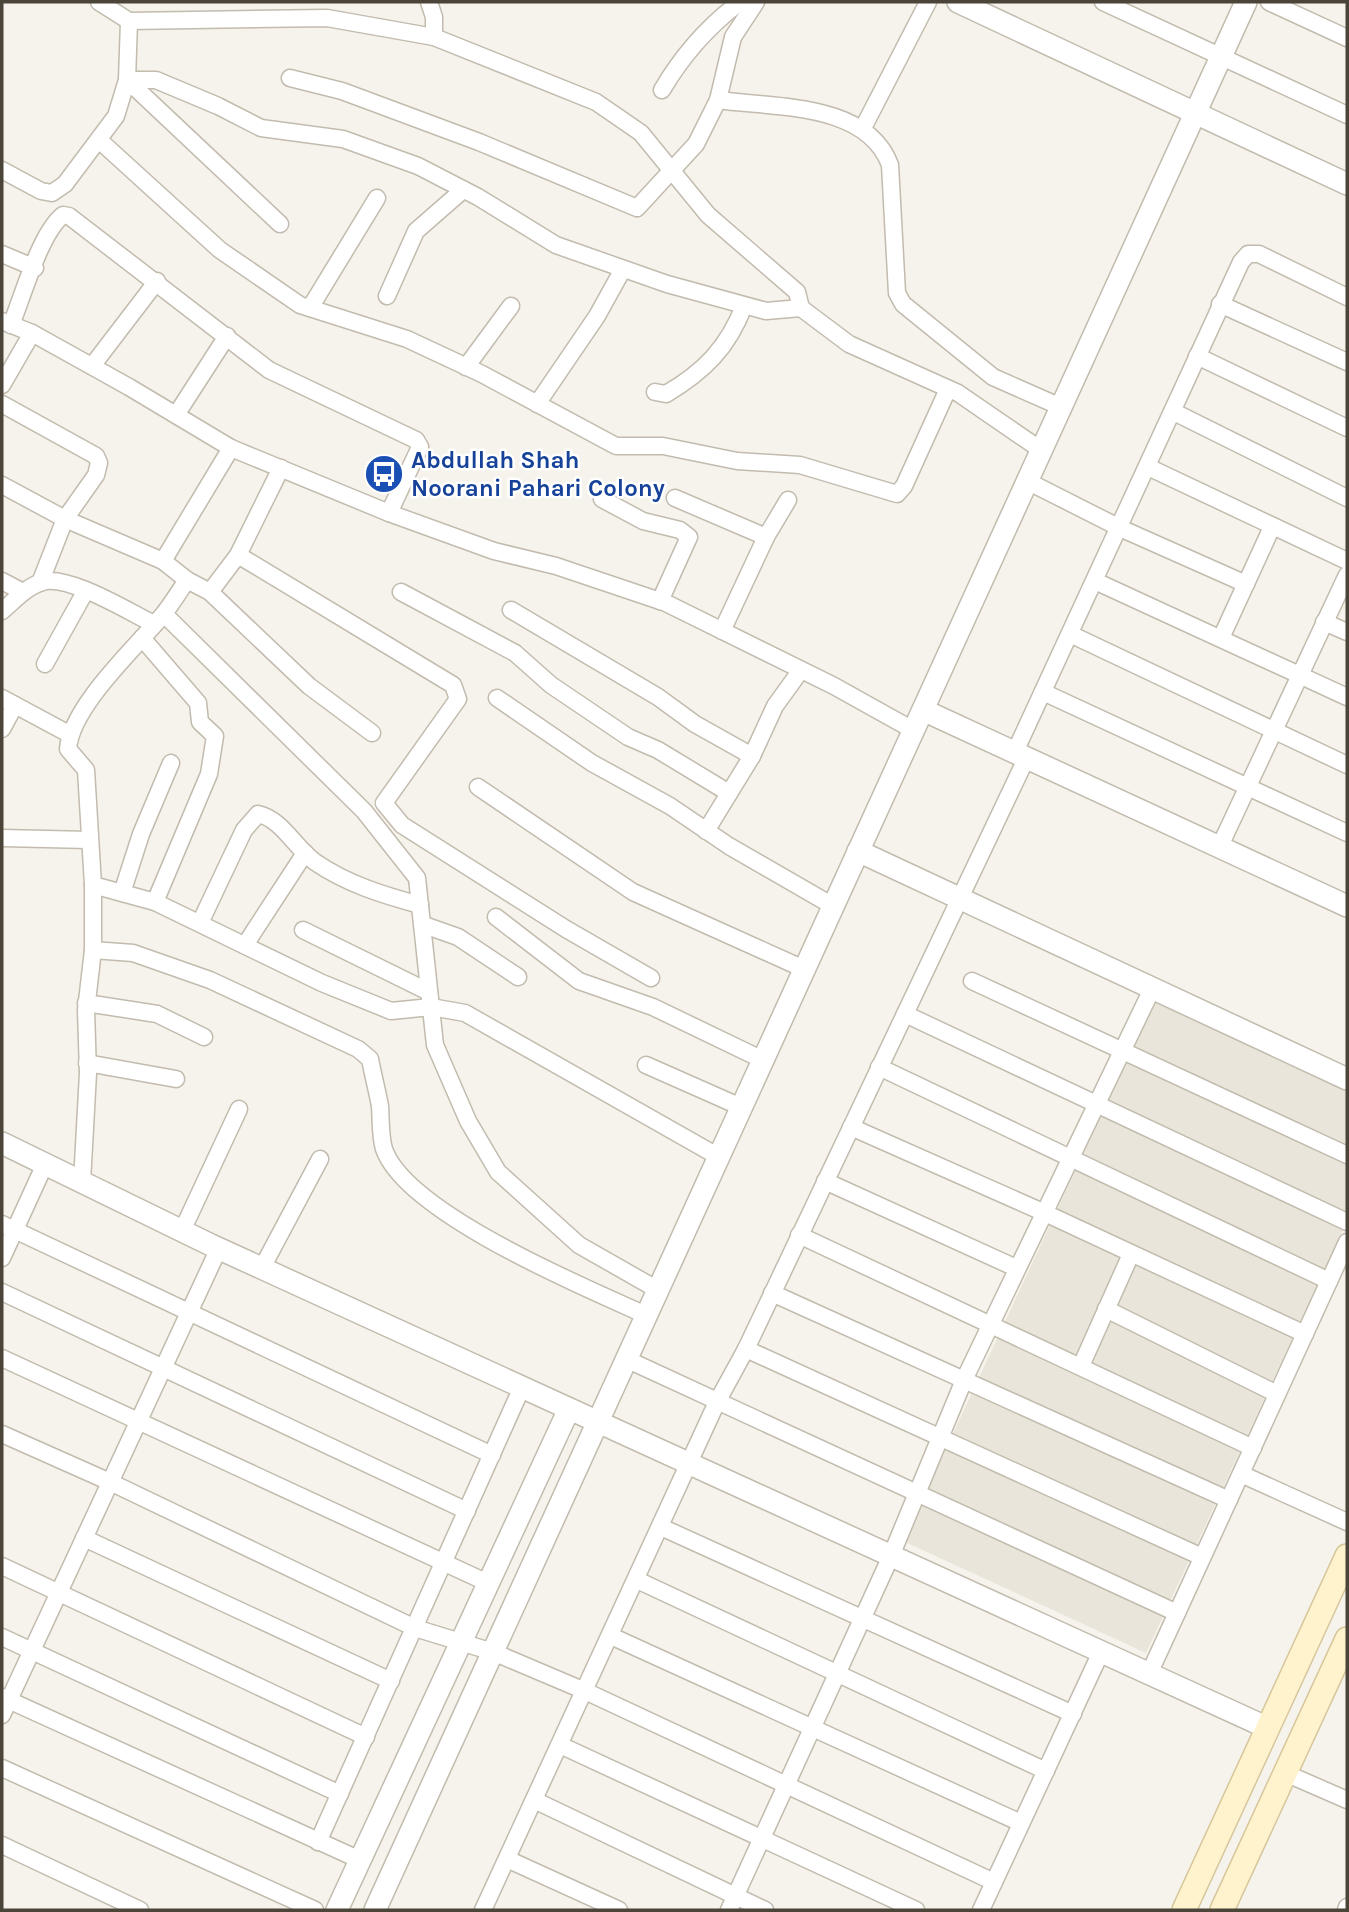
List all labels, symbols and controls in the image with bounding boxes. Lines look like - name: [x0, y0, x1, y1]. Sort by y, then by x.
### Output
- place label: Abdullah Shah Noorani Pahari Colony: [411, 446, 665, 502]
- bus stop icon: Abdullah Shah Noorani Pahari Colony: [363, 453, 405, 495]

